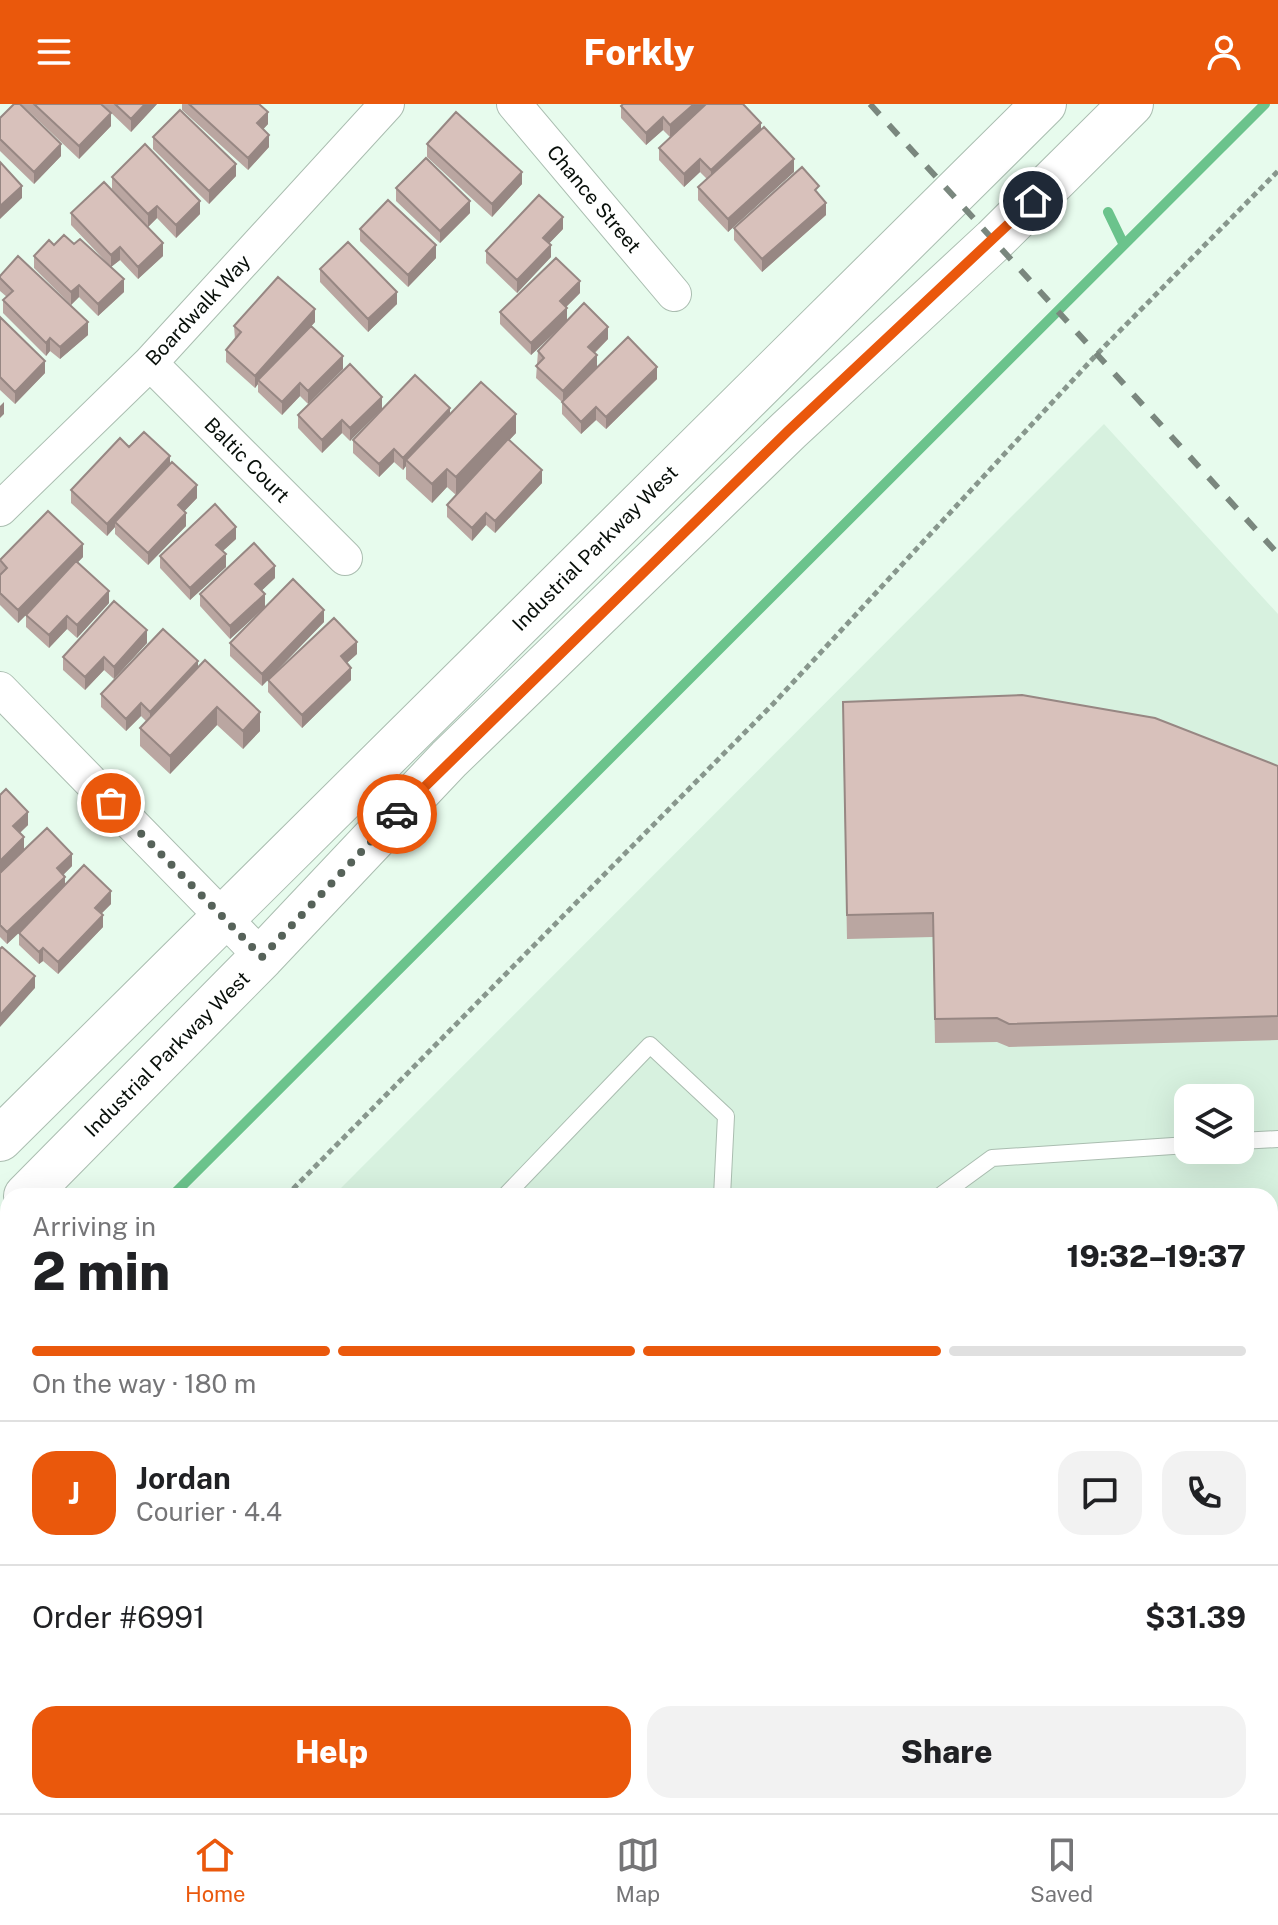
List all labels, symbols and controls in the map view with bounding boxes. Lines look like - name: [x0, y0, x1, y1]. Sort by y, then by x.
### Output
- icon: menu: [32, 30, 76, 74]
- icon: person: [1202, 30, 1246, 74]
- text: Forkly: [584, 31, 694, 73]
- street label: Chance Street: [542, 140, 646, 258]
- pin: [999, 167, 1067, 235]
- icon: home: [1011, 179, 1055, 223]
- street label: Boardwalk Way: [140, 249, 256, 370]
- street label: Baltic Court: [200, 413, 294, 507]
- street label: Industrial Parkway West: [507, 460, 683, 636]
- pin: [77, 769, 145, 837]
- courier: [357, 774, 437, 854]
- icon: bag: [89, 781, 133, 825]
- icon: car: [375, 792, 419, 836]
- street label: Industrial Parkway West: [79, 966, 255, 1142]
- map controls: [1174, 1084, 1254, 1164]
- button: layers: [1174, 1084, 1254, 1164]
- text: Arriving in: [32, 1211, 156, 1242]
- text: 19:32–19:37: [1066, 1238, 1246, 1274]
- text: 2 min: [32, 1241, 170, 1302]
- text: On the way · 180 m: [32, 1368, 256, 1399]
- button: chat: [1058, 1451, 1142, 1535]
- button: phone: [1162, 1451, 1246, 1535]
- text: Jordan: [136, 1460, 231, 1496]
- text: J: [68, 1475, 80, 1511]
- text: Courier · 4.4: [136, 1496, 282, 1527]
- text: Order #6991: [32, 1599, 205, 1635]
- text: $31.39: [1145, 1599, 1246, 1635]
- button: Help: [32, 1706, 631, 1798]
- button: Share: [647, 1706, 1246, 1798]
- tab: Home: [185, 1833, 246, 1907]
- tab: Map: [616, 1833, 660, 1907]
- tab: Saved: [1030, 1833, 1093, 1907]

